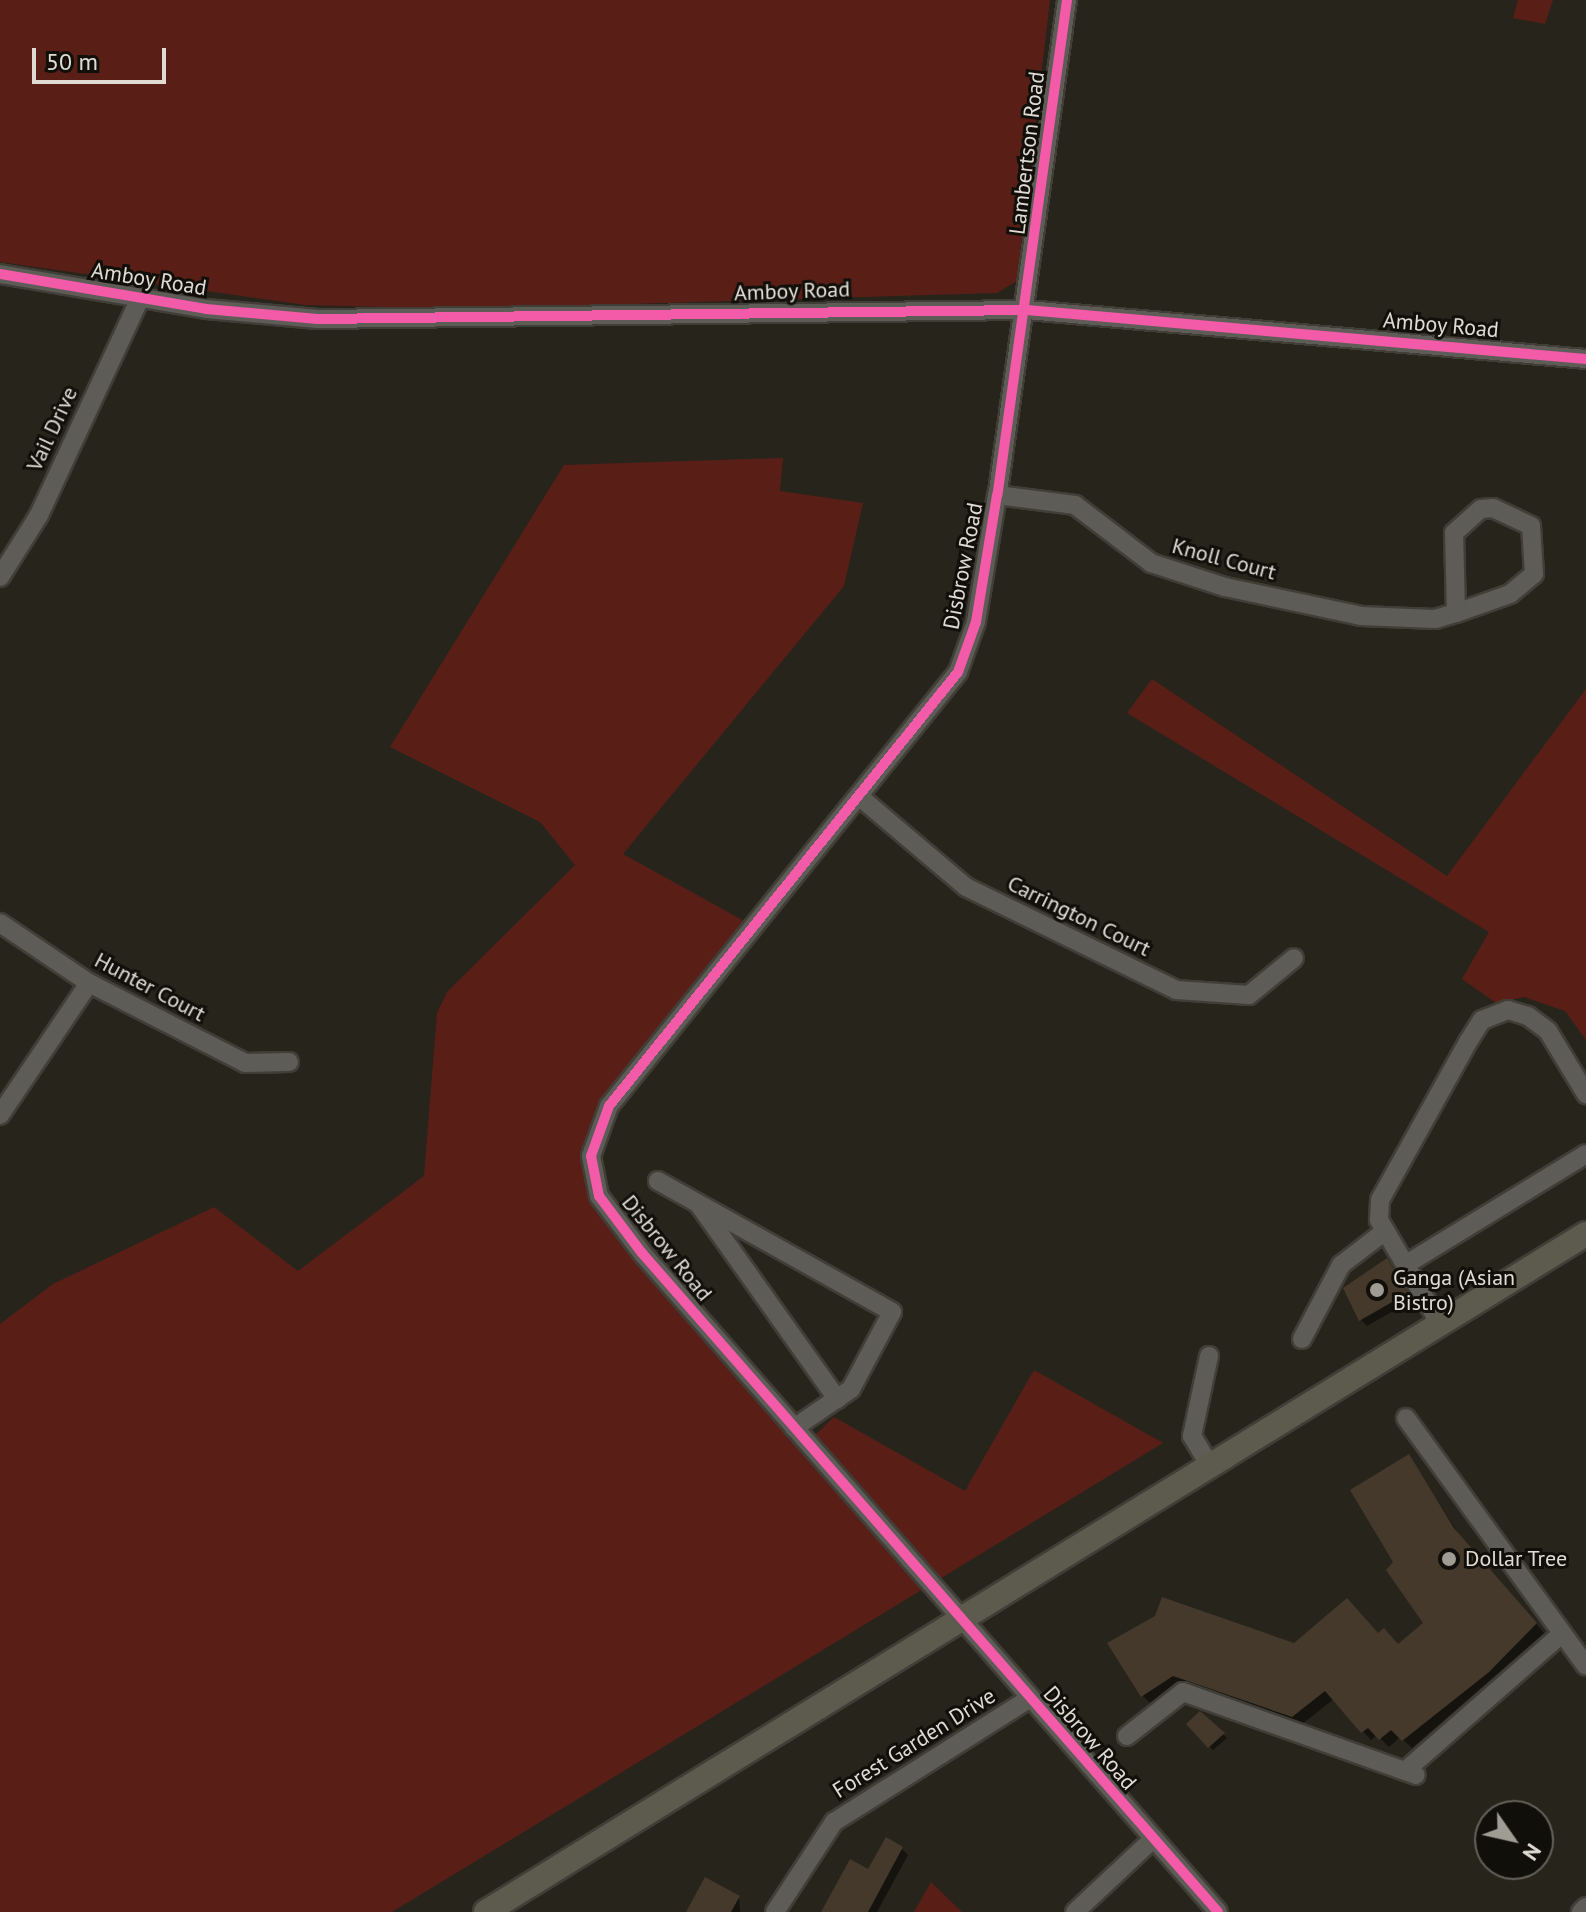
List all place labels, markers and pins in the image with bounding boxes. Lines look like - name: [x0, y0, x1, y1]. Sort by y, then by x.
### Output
- place label: Ganga (Asian Bistro): [1393, 1264, 1515, 1316]
- marker: Ganga (Asian Bistro): [1368, 1281, 1386, 1299]
- place label: Dollar Tree: [1465, 1546, 1568, 1572]
- marker: Dollar Tree: [1440, 1550, 1458, 1568]

